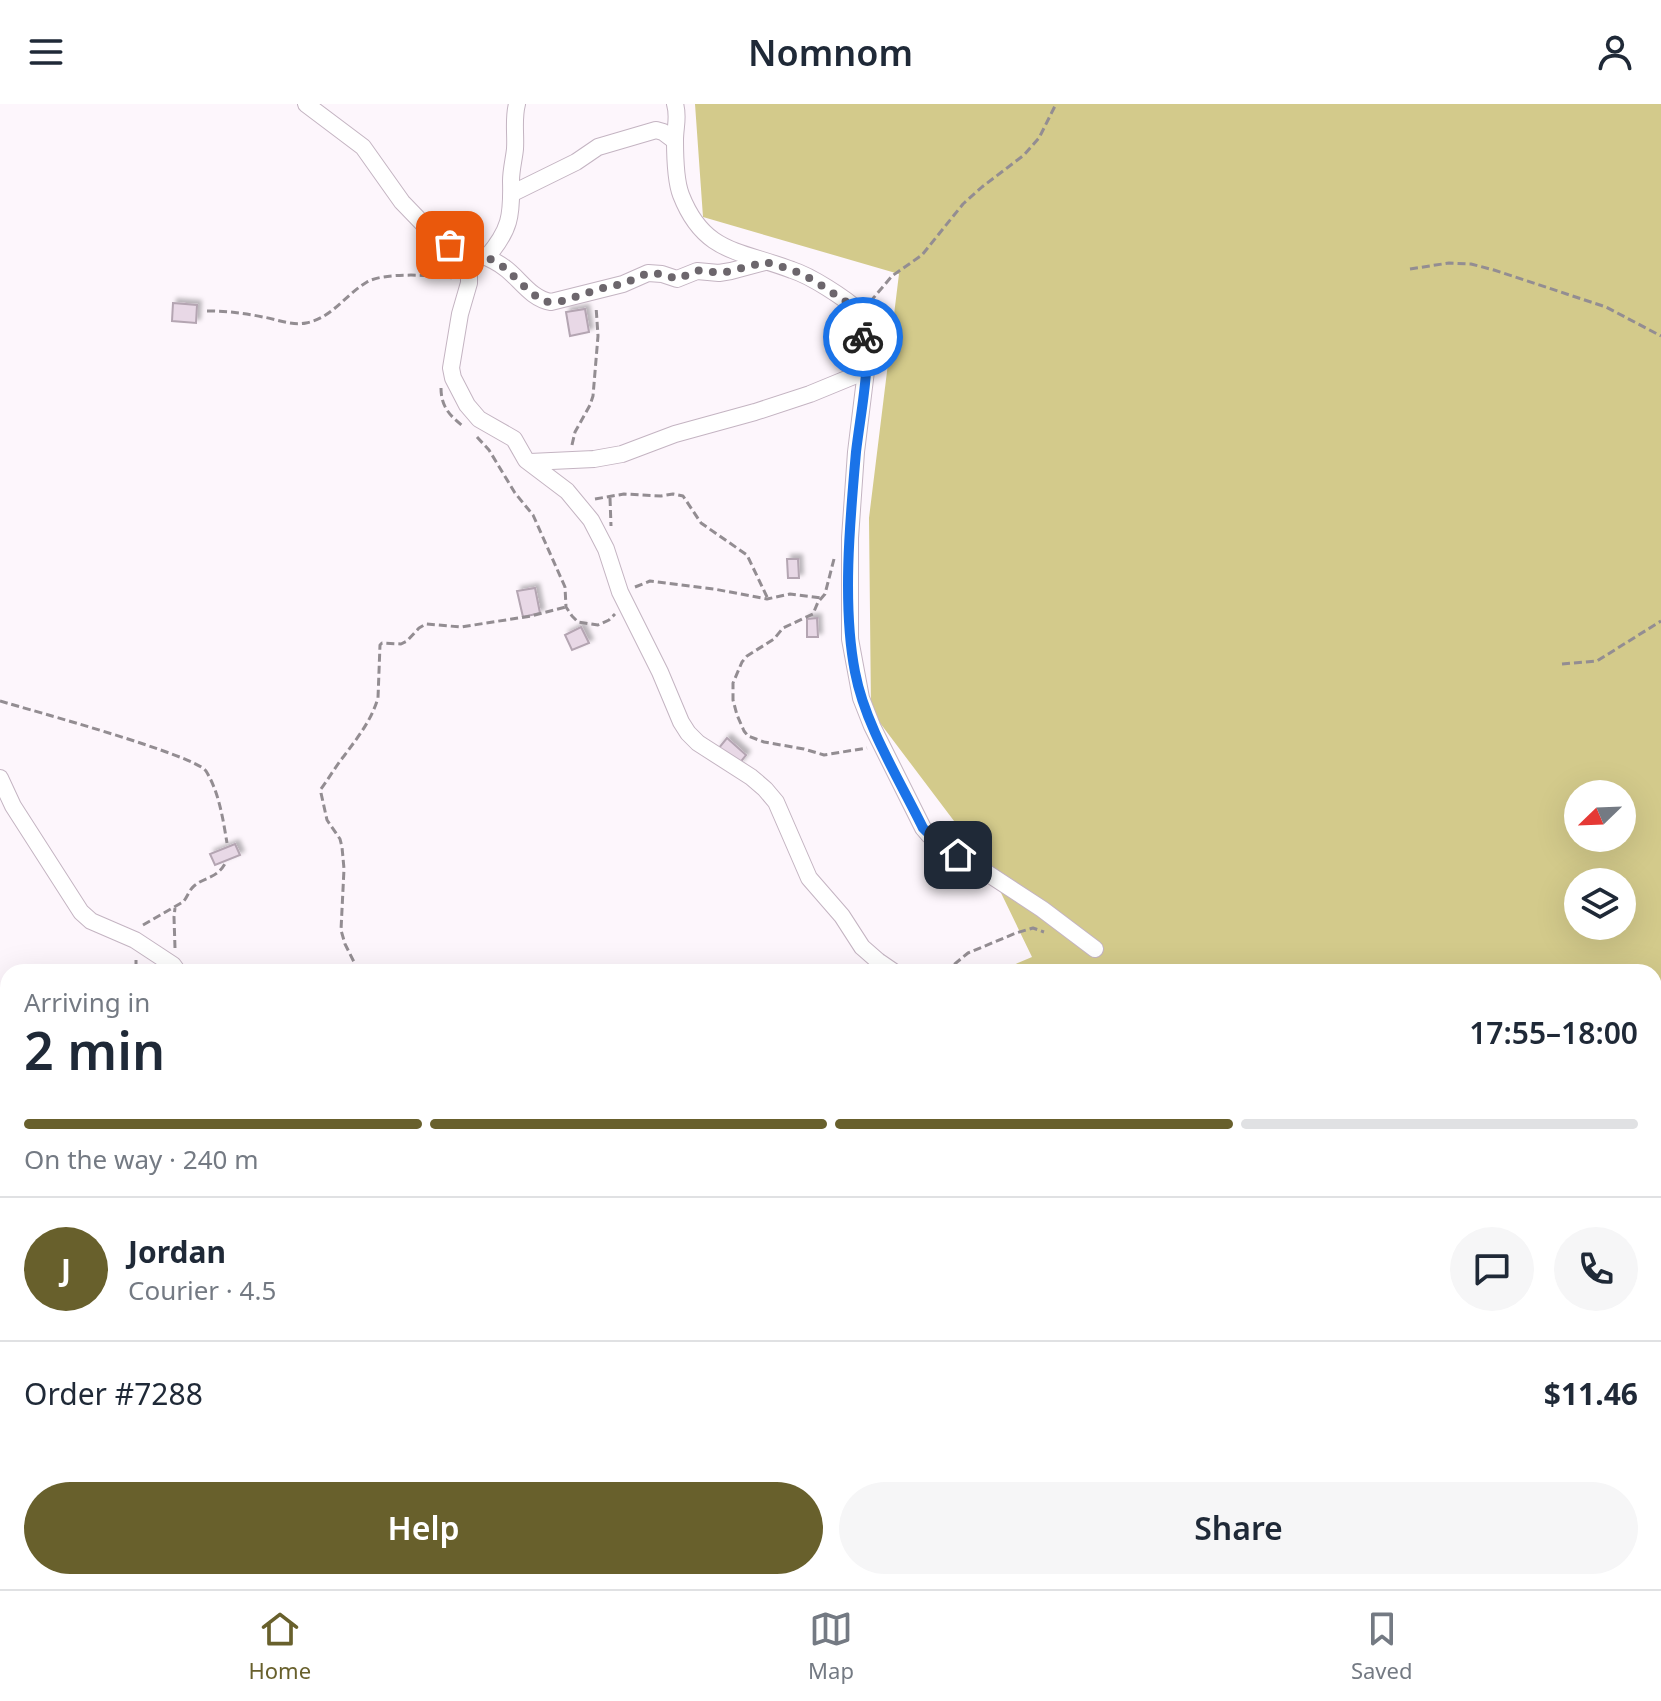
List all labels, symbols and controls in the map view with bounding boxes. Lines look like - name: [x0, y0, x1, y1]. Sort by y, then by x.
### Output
- text: Nomnom: [748, 28, 913, 77]
- icon: menu: [24, 30, 68, 74]
- icon: person: [1593, 30, 1637, 74]
- pin: [416, 211, 484, 279]
- icon: bag: [428, 223, 472, 267]
- courier: [823, 297, 903, 377]
- icon: bike: [841, 315, 885, 359]
- north arrow: [1564, 780, 1636, 852]
- map controls: [1564, 780, 1636, 940]
- pin: [924, 821, 992, 889]
- icon: home: [936, 833, 980, 877]
- button: layers: [1564, 868, 1636, 940]
- text: Arriving in: [24, 984, 150, 1020]
- text: 17:55–18:00: [1469, 1012, 1638, 1053]
- text: 2 min: [24, 1014, 165, 1085]
- text: On the way · 240 m: [24, 1141, 258, 1177]
- button: chat: [1450, 1227, 1534, 1311]
- button: phone: [1554, 1227, 1638, 1311]
- text: Jordan: [128, 1231, 226, 1272]
- text: J: [61, 1249, 71, 1290]
- text: Courier · 4.5: [128, 1272, 276, 1308]
- text: Order #7288: [24, 1373, 203, 1414]
- text: $11.46: [1544, 1373, 1638, 1414]
- button: Help: [24, 1482, 823, 1574]
- button: Share: [839, 1482, 1638, 1574]
- tab: Home: [249, 1607, 311, 1685]
- tab: Map: [808, 1607, 854, 1685]
- tab: Saved: [1351, 1607, 1412, 1685]

